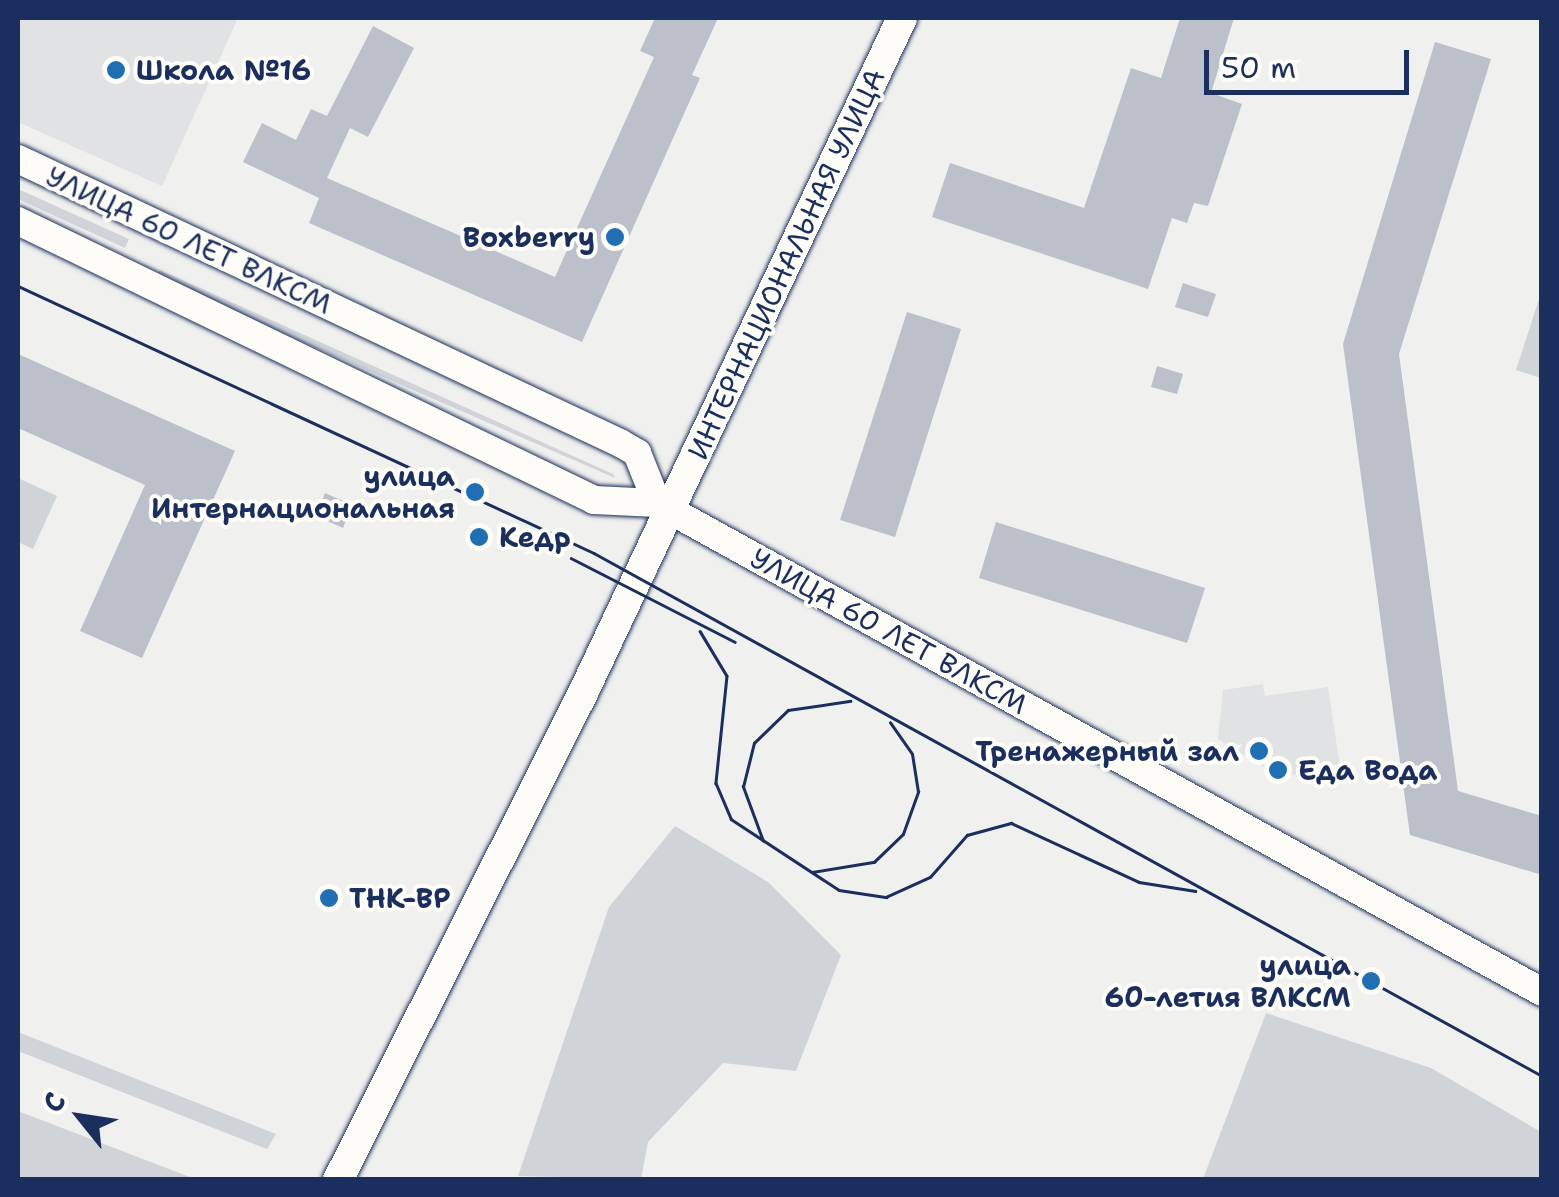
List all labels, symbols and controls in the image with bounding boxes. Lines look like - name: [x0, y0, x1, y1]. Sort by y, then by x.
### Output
- scale bar: [1209, 30, 1414, 92]
- text: 50 m: [1221, 47, 1296, 88]
- place label: Школа №16: [136, 53, 311, 87]
- marker: Школа №16: [105, 59, 127, 81]
- street label: ИНТЕРНАЦИОНАЛЬНАЯ УЛИЦА: [681, 63, 891, 465]
- street label: УЛИЦА 60 ЛЕТ ВЛКСМ: [41, 159, 337, 321]
- place label: Boxberry: [463, 220, 595, 254]
- marker: Boxberry: [604, 226, 626, 248]
- place label: улица Интернациональная: [151, 459, 455, 525]
- marker: улица Интернациональная: [464, 481, 486, 503]
- place label: Кедр: [499, 520, 571, 554]
- marker: Кедр: [468, 526, 490, 548]
- street label: УЛИЦА 60 ЛЕТ ВЛКСМ: [745, 541, 1033, 721]
- place label: Тренажерный зал: [975, 734, 1239, 768]
- marker: Тренажерный зал: [1248, 740, 1270, 762]
- place label: Еда Вода: [1298, 753, 1437, 787]
- marker: Еда Вода: [1267, 759, 1289, 781]
- place label: ТНК-ВР: [349, 881, 451, 915]
- marker: ТНК-ВР: [318, 887, 340, 909]
- place label: улица 60-летия ВЛКСМ: [1105, 948, 1351, 1014]
- marker: улица 60-летия ВЛКСМ: [1360, 970, 1382, 992]
- north arrow: [30, 1067, 130, 1167]
- text: С: [33, 1085, 75, 1119]

